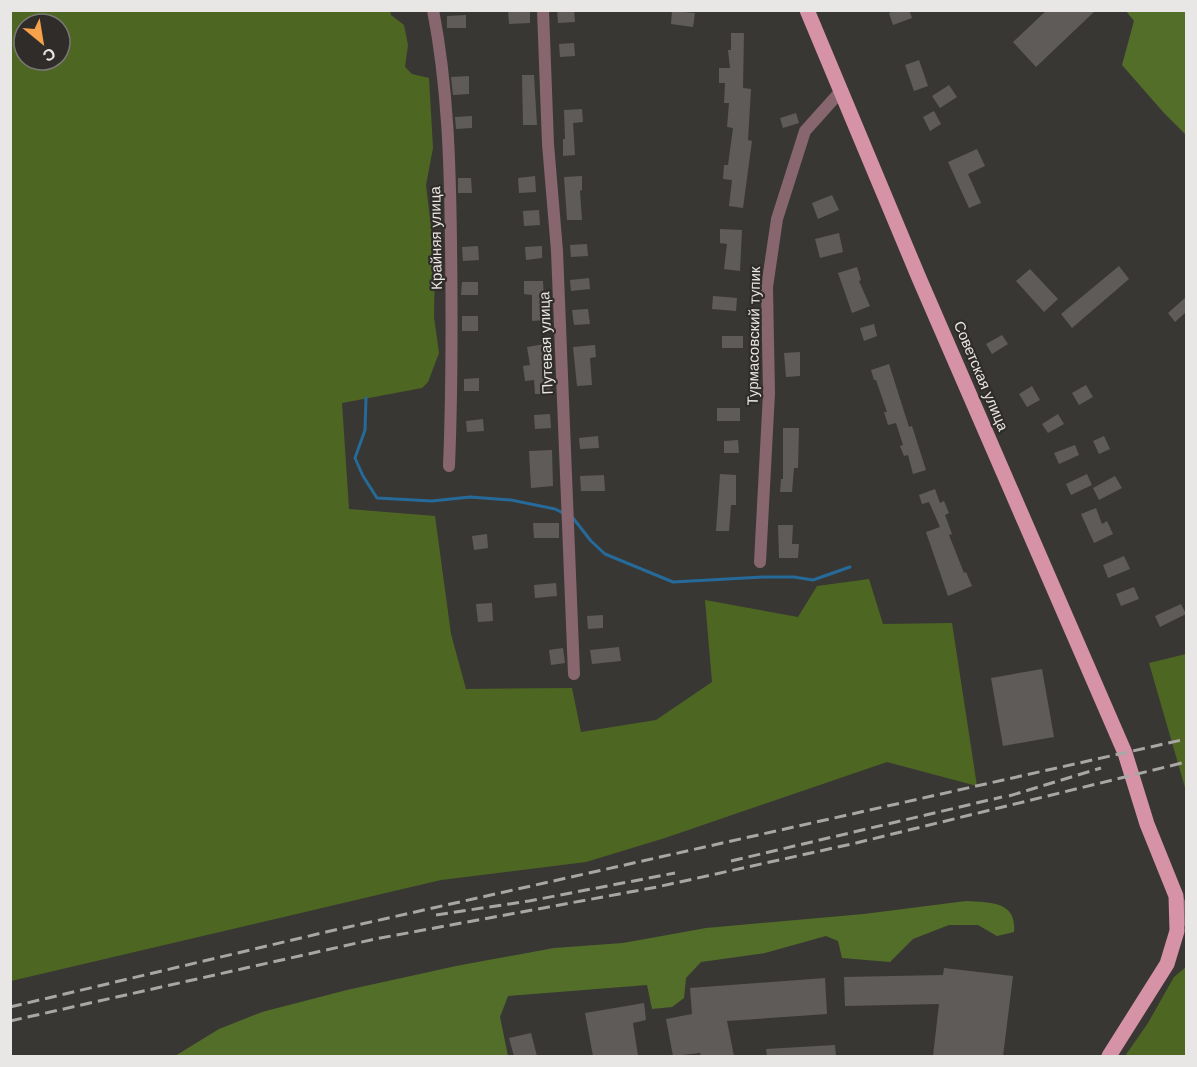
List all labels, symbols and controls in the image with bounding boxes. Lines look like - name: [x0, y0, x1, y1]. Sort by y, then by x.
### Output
- north arrow: [12, 12, 72, 72]
- text: С: [39, 43, 60, 67]
- street label: Крайняя улица: [425, 185, 447, 290]
- street label: Турмасовский тупик: [743, 266, 765, 406]
- street label: Путевая улица: [534, 291, 558, 395]
- street label: Советская улица: [949, 318, 1013, 435]

